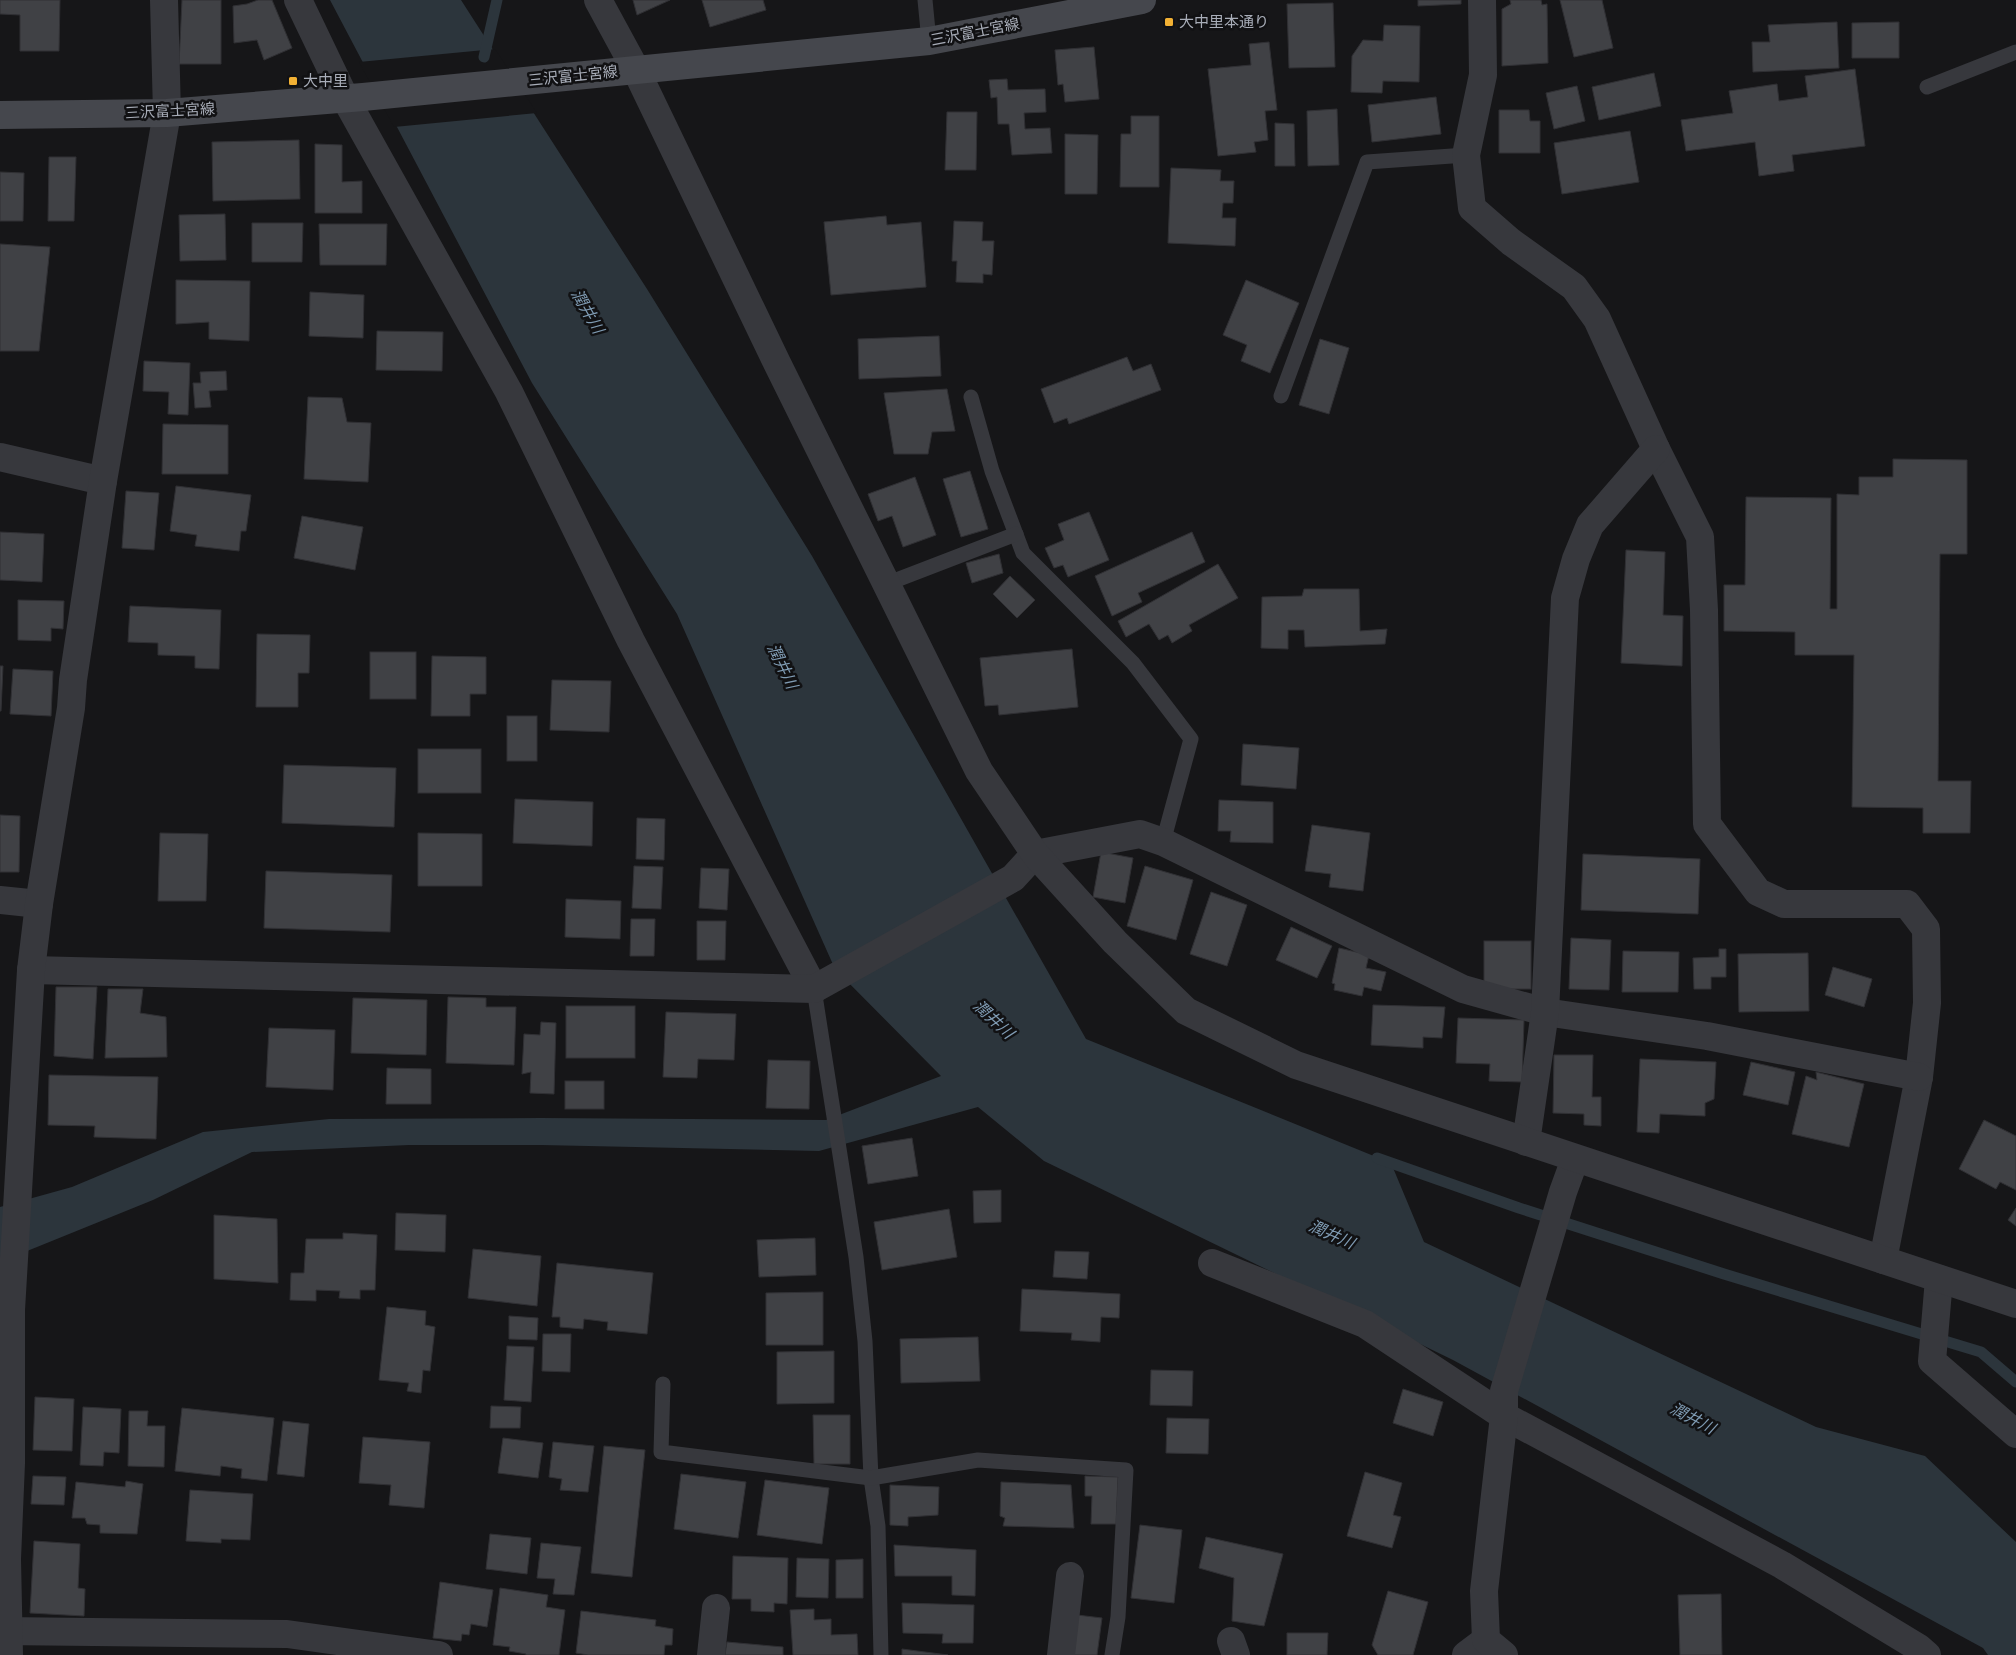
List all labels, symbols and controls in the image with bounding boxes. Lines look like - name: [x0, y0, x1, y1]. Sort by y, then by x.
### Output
- place label: 大中里本通り: [1179, 13, 1269, 31]
- street label: 三沢富士宮線: [929, 15, 1021, 49]
- marker: 大中里本通り: [1163, 16, 1175, 28]
- street label: 三沢富士宮線: [527, 62, 619, 90]
- place label: 大中里: [303, 72, 348, 90]
- marker: 大中里: [287, 75, 299, 87]
- street label: 三沢富士宮線: [125, 100, 215, 122]
- water label: 潤井川: [566, 286, 609, 339]
- water label: 潤井川: [763, 640, 802, 694]
- water label: 潤井川: [969, 996, 1019, 1045]
- water label: 潤井川: [1306, 1216, 1359, 1255]
- water label: 潤井川: [1667, 1399, 1720, 1440]

